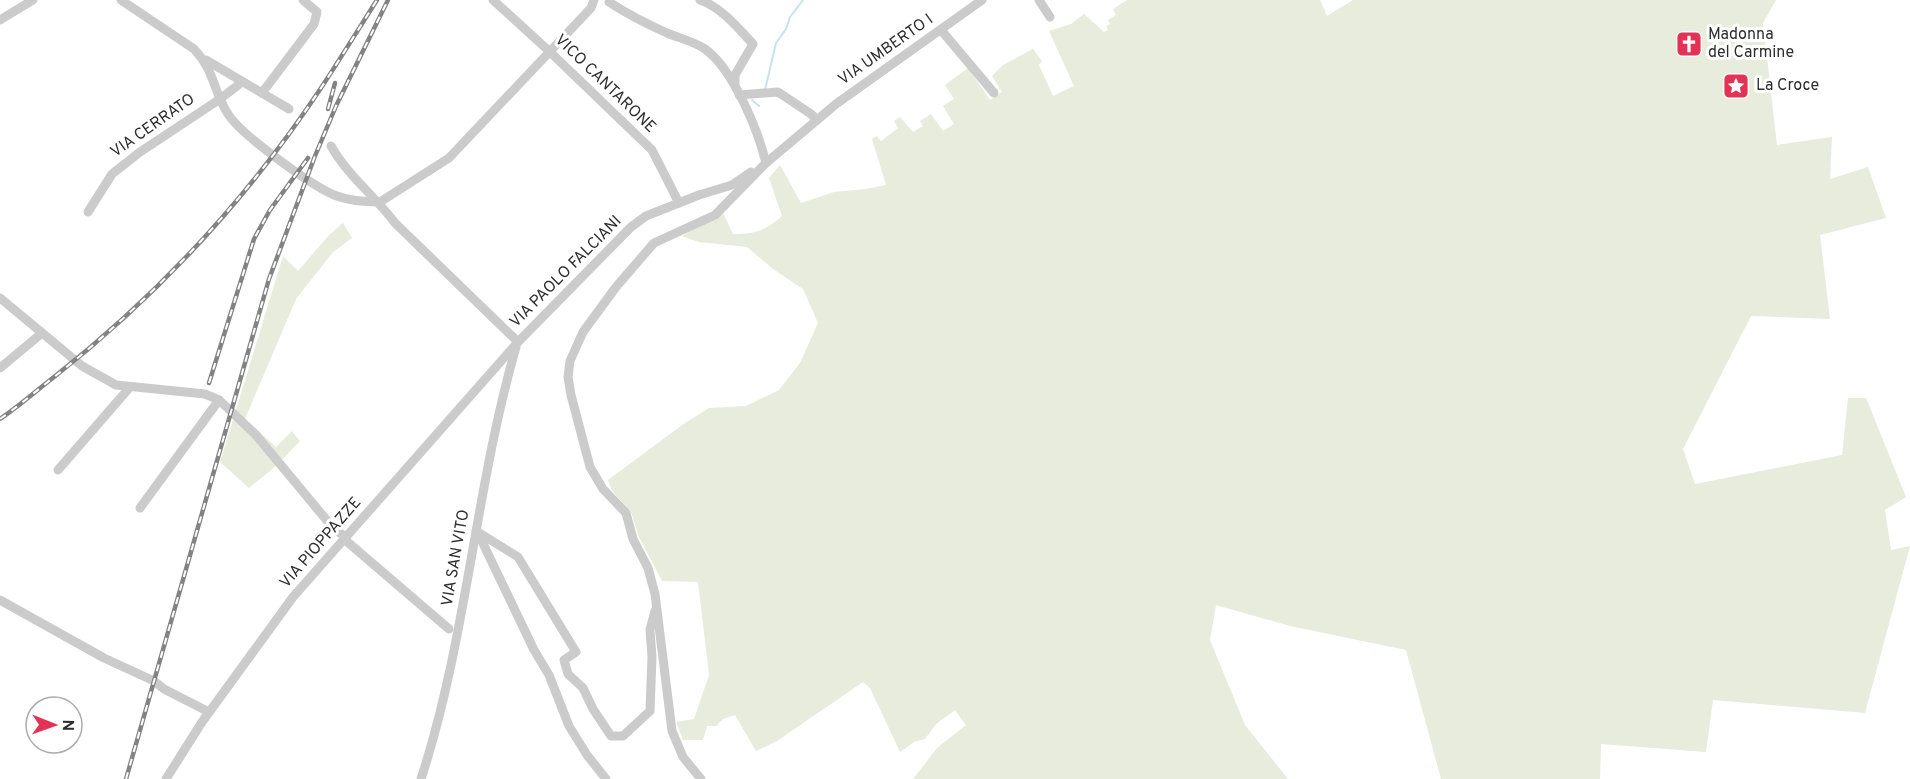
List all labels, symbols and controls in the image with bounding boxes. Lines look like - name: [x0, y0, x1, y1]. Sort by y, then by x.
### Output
- street label: VIA UMBERTO I: [835, 10, 937, 90]
- place label: Madonna del Carmine: [1708, 25, 1794, 63]
- church icon: Madonna del Carmine: [1674, 29, 1704, 59]
- street label: VICO CANTARONE: [550, 30, 660, 138]
- place icon: La Croce: [1721, 71, 1751, 101]
- place label: La Croce: [1756, 76, 1819, 96]
- street label: VIA CERRATO: [107, 90, 199, 162]
- street label: VIA PAOLO FALCIANI: [506, 212, 626, 332]
- street label: VIA PIOPPAZZE: [276, 493, 366, 593]
- street label: VIA SAN VITO: [438, 508, 474, 608]
- north arrow: [24, 695, 84, 755]
- text: N: [57, 719, 77, 731]

